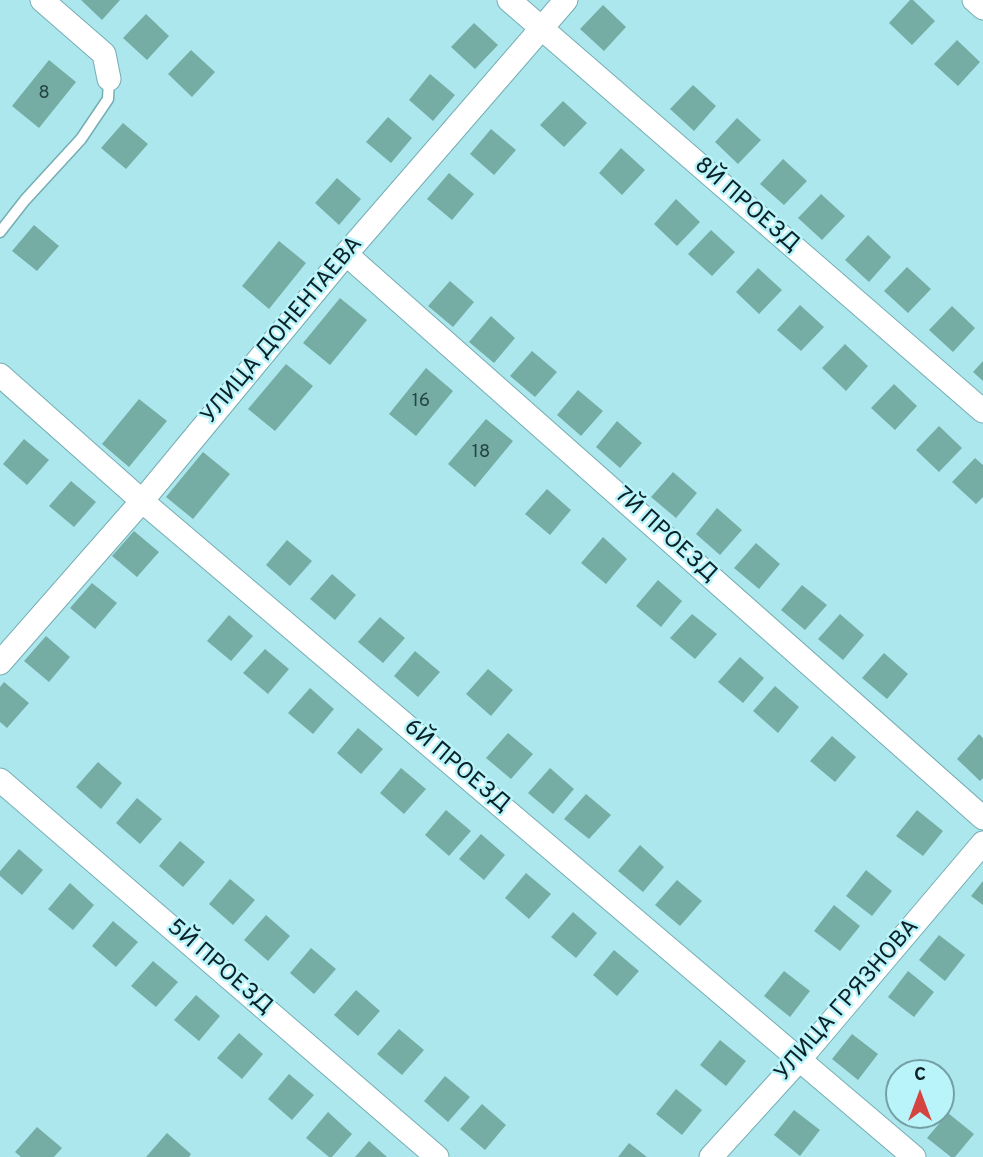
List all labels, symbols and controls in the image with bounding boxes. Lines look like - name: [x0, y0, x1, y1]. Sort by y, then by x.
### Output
- house number: 8: [38, 83, 50, 105]
- street label: 8Й ПРОЕЗД: [688, 153, 804, 259]
- street label: УЛИЦА ДОНЕНТАЕВА: [196, 232, 370, 430]
- house number: 16: [412, 391, 430, 413]
- house number: 18: [472, 442, 490, 464]
- street label: 7Й ПРОЕЗД: [608, 483, 722, 589]
- street label: 6Й ПРОЕЗД: [397, 715, 515, 819]
- street label: УЛИЦА ГРЯЗНОВА: [770, 914, 926, 1088]
- street label: 5Й ПРОЕЗД: [161, 915, 277, 1021]
- north arrow: [885, 1059, 955, 1129]
- text: С: [914, 1063, 926, 1087]

